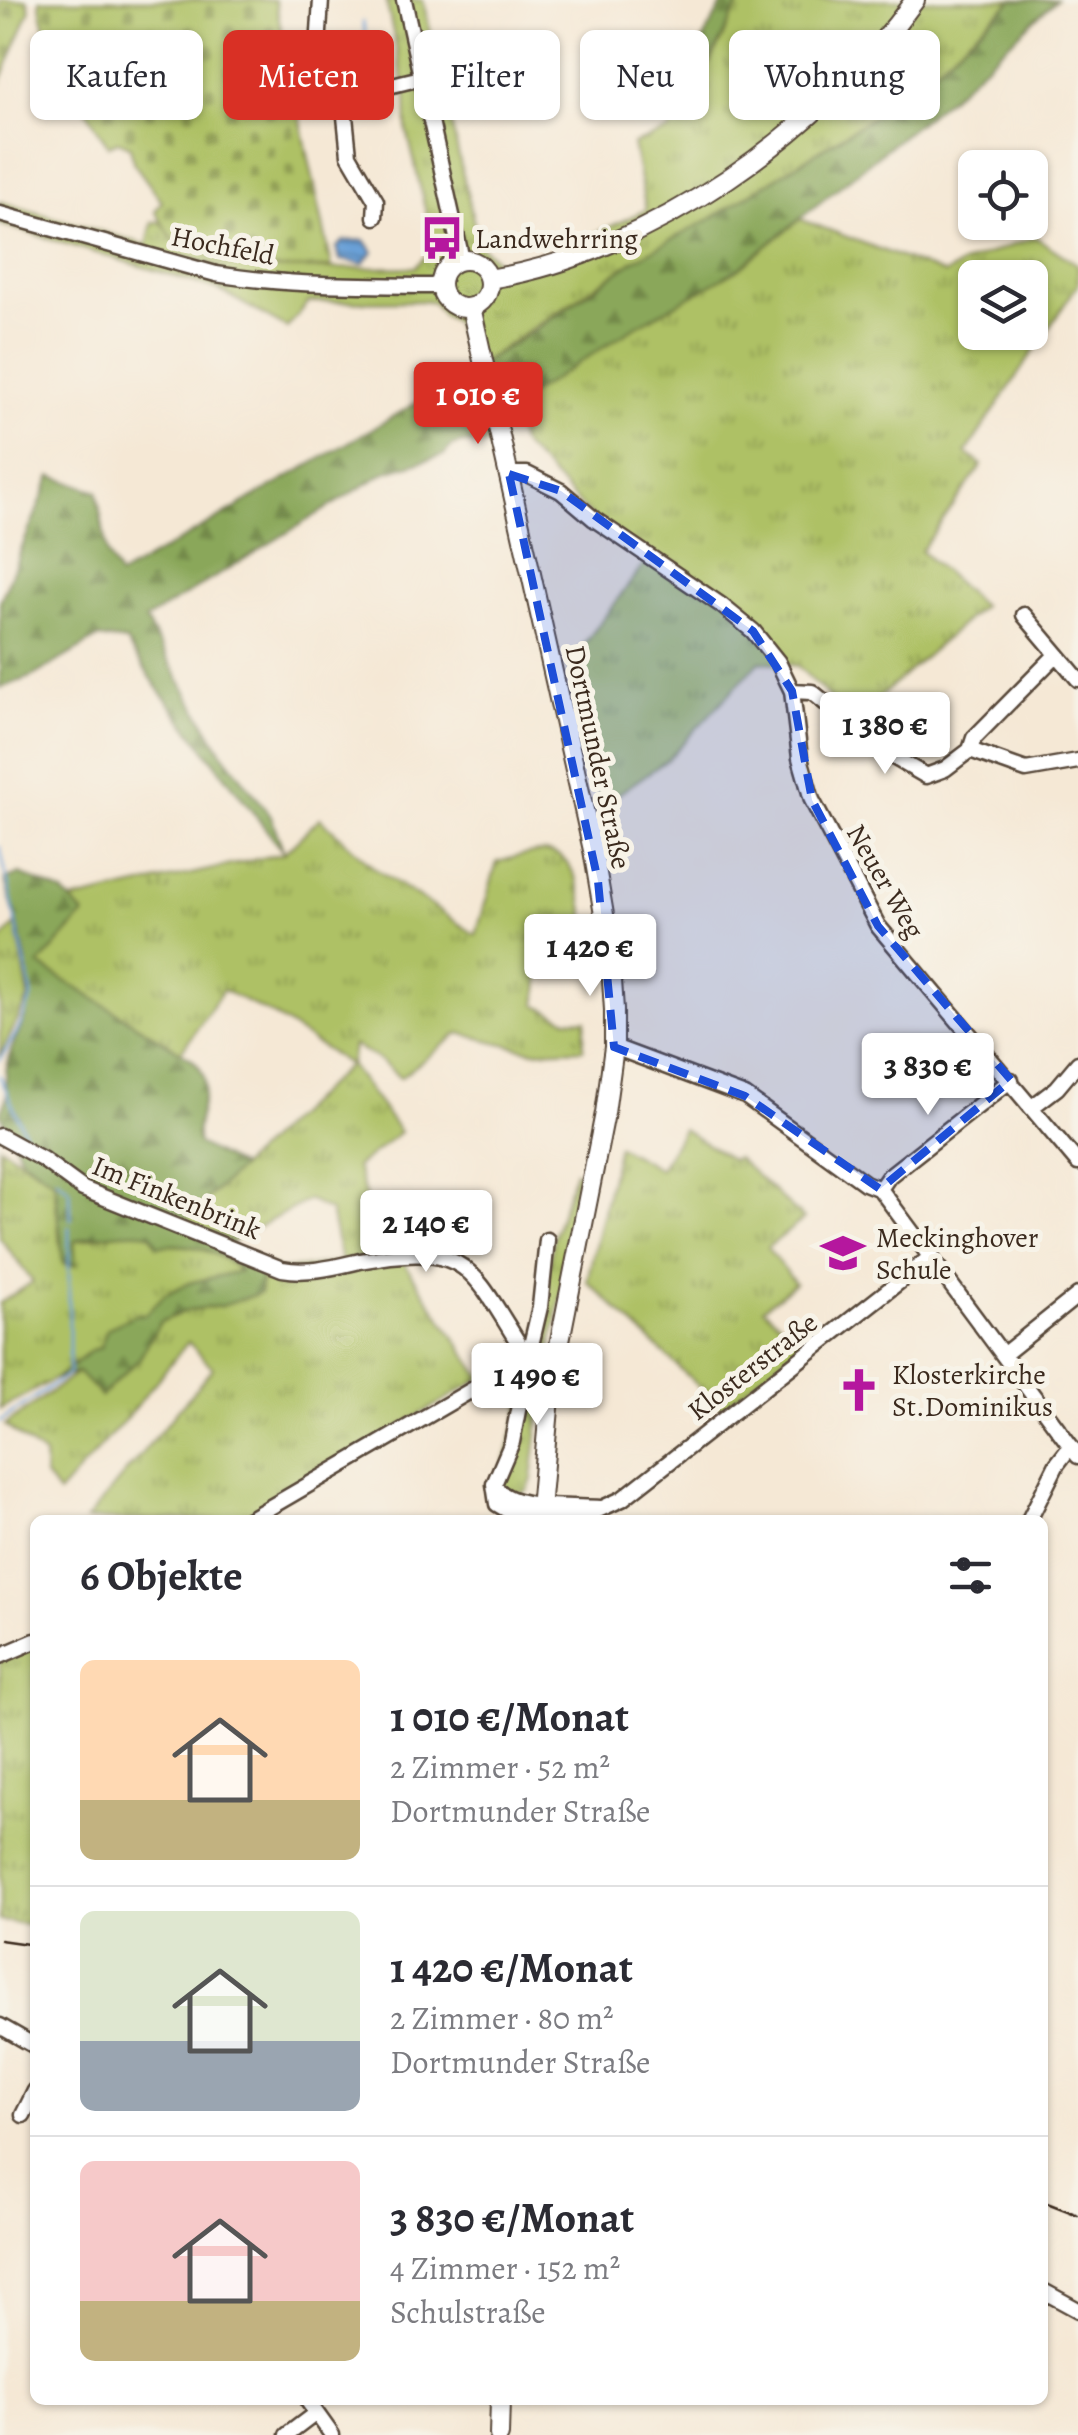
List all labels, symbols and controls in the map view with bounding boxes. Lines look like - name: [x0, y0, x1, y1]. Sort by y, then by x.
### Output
- chip: Kaufen: [30, 30, 203, 120]
- chip: Mieten: [223, 30, 394, 120]
- chip: Filter: [414, 30, 560, 120]
- chip: Neu: [580, 30, 709, 120]
- chip: Wohnung: [729, 30, 940, 120]
- map controls: [958, 150, 1048, 350]
- button: locate: [958, 150, 1048, 240]
- bus stop icon: Landwehrring: [418, 214, 466, 262]
- street label: Hochfeld: [168, 217, 279, 275]
- place label: Landwehrring: [475, 220, 638, 258]
- button: layers: [958, 260, 1048, 350]
- pin: 1 010 €: [386, 362, 570, 447]
- text: 1 010 €: [436, 372, 520, 416]
- street label: Dortmunder Straße: [556, 642, 640, 873]
- pin: 1 380 €: [793, 692, 977, 777]
- text: 1 380 €: [842, 702, 928, 746]
- street label: Neuer Weg: [837, 817, 933, 946]
- pin: 1 420 €: [498, 914, 682, 999]
- text: 1 420 €: [546, 924, 634, 968]
- pin: 3 830 €: [836, 1033, 1020, 1118]
- text: 3 830 €: [884, 1043, 972, 1087]
- street label: Im Finkenbrink: [87, 1147, 267, 1249]
- pin: 2 140 €: [334, 1190, 518, 1275]
- text: 2 140 €: [382, 1200, 470, 1244]
- place label: Meckinghover Schule: [876, 1219, 1039, 1289]
- school or university icon: Meckinghover Schule: [819, 1229, 867, 1277]
- street label: Klosterstraße: [680, 1304, 825, 1430]
- pin: 1 490 €: [445, 1343, 629, 1428]
- text: 1 490 €: [494, 1353, 580, 1397]
- place label: Klosterkirche St.Dominikus: [892, 1356, 1053, 1426]
- church icon: Klosterkirche St.Dominikus: [835, 1366, 883, 1414]
- text: 6 Objekte: [80, 1547, 243, 1604]
- icon: filters: [943, 1548, 998, 1603]
- text: 1 010 €/Monat: [390, 1688, 629, 1745]
- icon: home: [160, 1700, 280, 1820]
- text: 2 Zimmer · 52 m²: [390, 1745, 610, 1789]
- text: Dortmunder Straße: [390, 1789, 650, 1833]
- text: 1 420 €/Monat: [390, 1939, 633, 1996]
- icon: home: [160, 1951, 280, 2071]
- text: 2 Zimmer · 80 m²: [390, 1996, 614, 2040]
- text: Dortmunder Straße: [390, 2040, 650, 2084]
- text: 3 830 €/Monat: [390, 2189, 634, 2246]
- icon: home: [160, 2201, 280, 2321]
- text: 4 Zimmer · 152 m²: [390, 2246, 620, 2290]
- text: Schulstraße: [390, 2290, 546, 2334]

